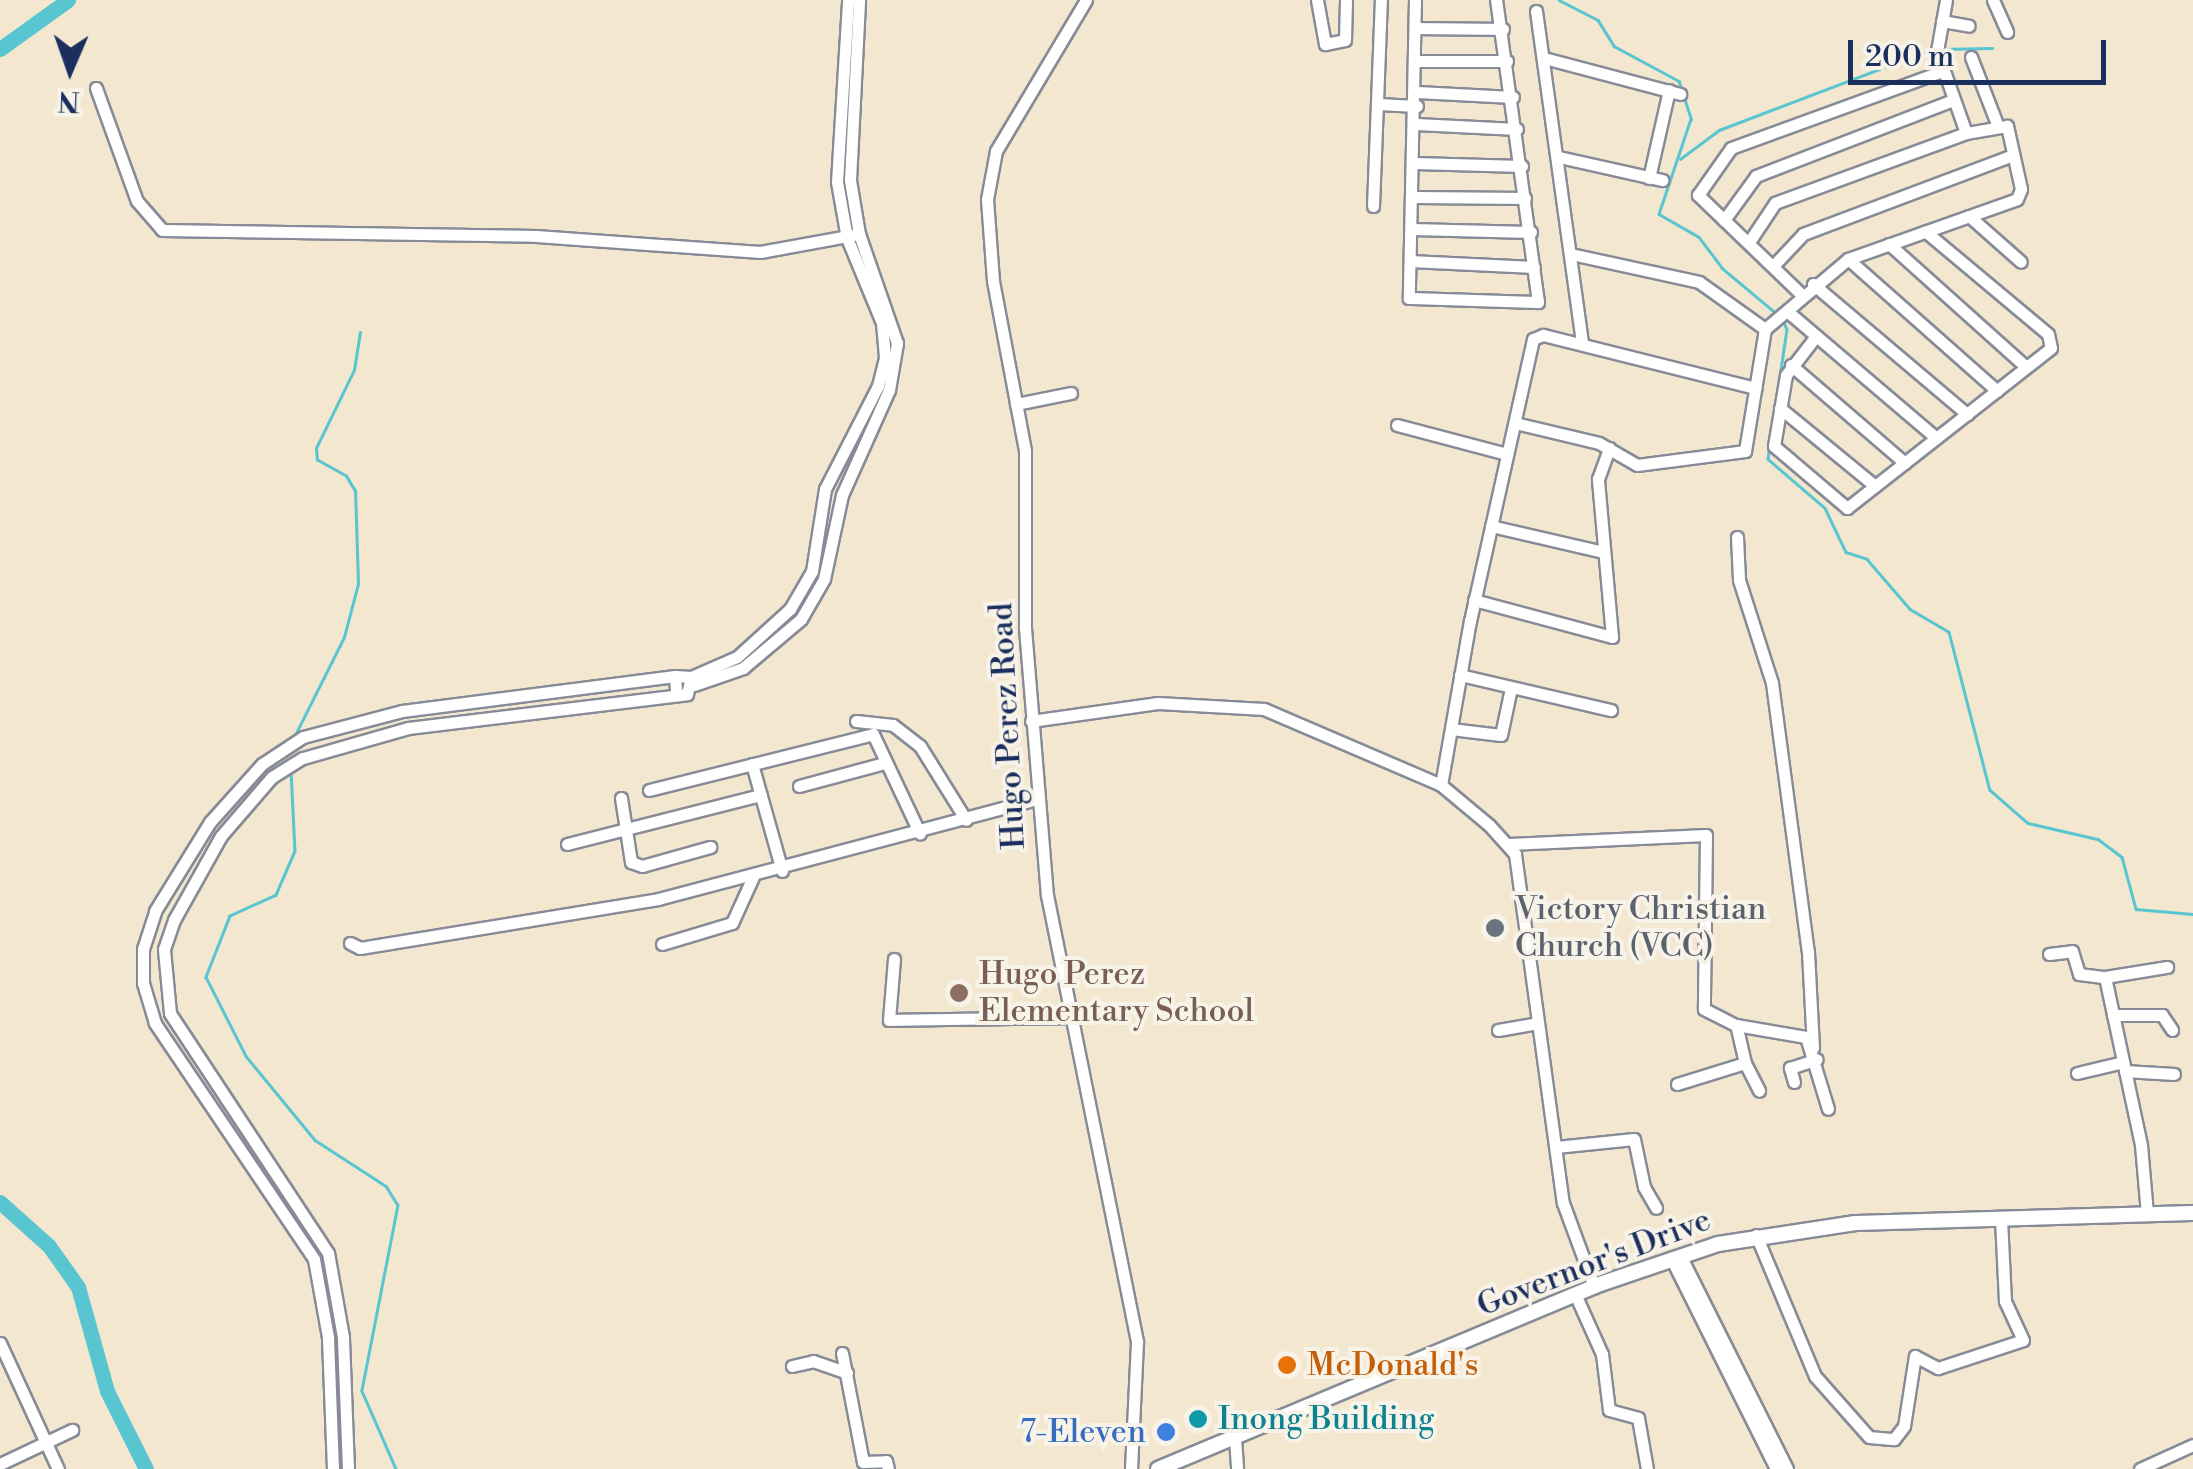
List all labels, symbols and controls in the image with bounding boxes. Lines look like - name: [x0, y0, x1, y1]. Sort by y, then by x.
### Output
- north arrow: [20, 20, 120, 120]
- scale bar: [1853, 20, 2110, 82]
- text: 200 m: [1865, 38, 1954, 76]
- text: N: [57, 83, 81, 118]
- street label: Hugo Perez Road: [982, 602, 1034, 850]
- place label: Victory Christian Church (VCC): [1515, 891, 1766, 966]
- marker: Victory Christian Church (VCC): [1484, 917, 1506, 939]
- place label: Hugo Perez Elementary School: [979, 956, 1254, 1031]
- marker: Hugo Perez Elementary School: [948, 982, 970, 1004]
- street label: Governor's Drive: [1472, 1201, 1716, 1325]
- place label: McDonald's: [1307, 1346, 1478, 1384]
- marker: McDonald's: [1276, 1354, 1298, 1376]
- place label: Inong Building: [1218, 1400, 1435, 1438]
- marker: Inong Building: [1187, 1408, 1209, 1430]
- place label: 7-Eleven: [1020, 1413, 1146, 1451]
- marker: 7-Eleven: [1155, 1421, 1177, 1443]

